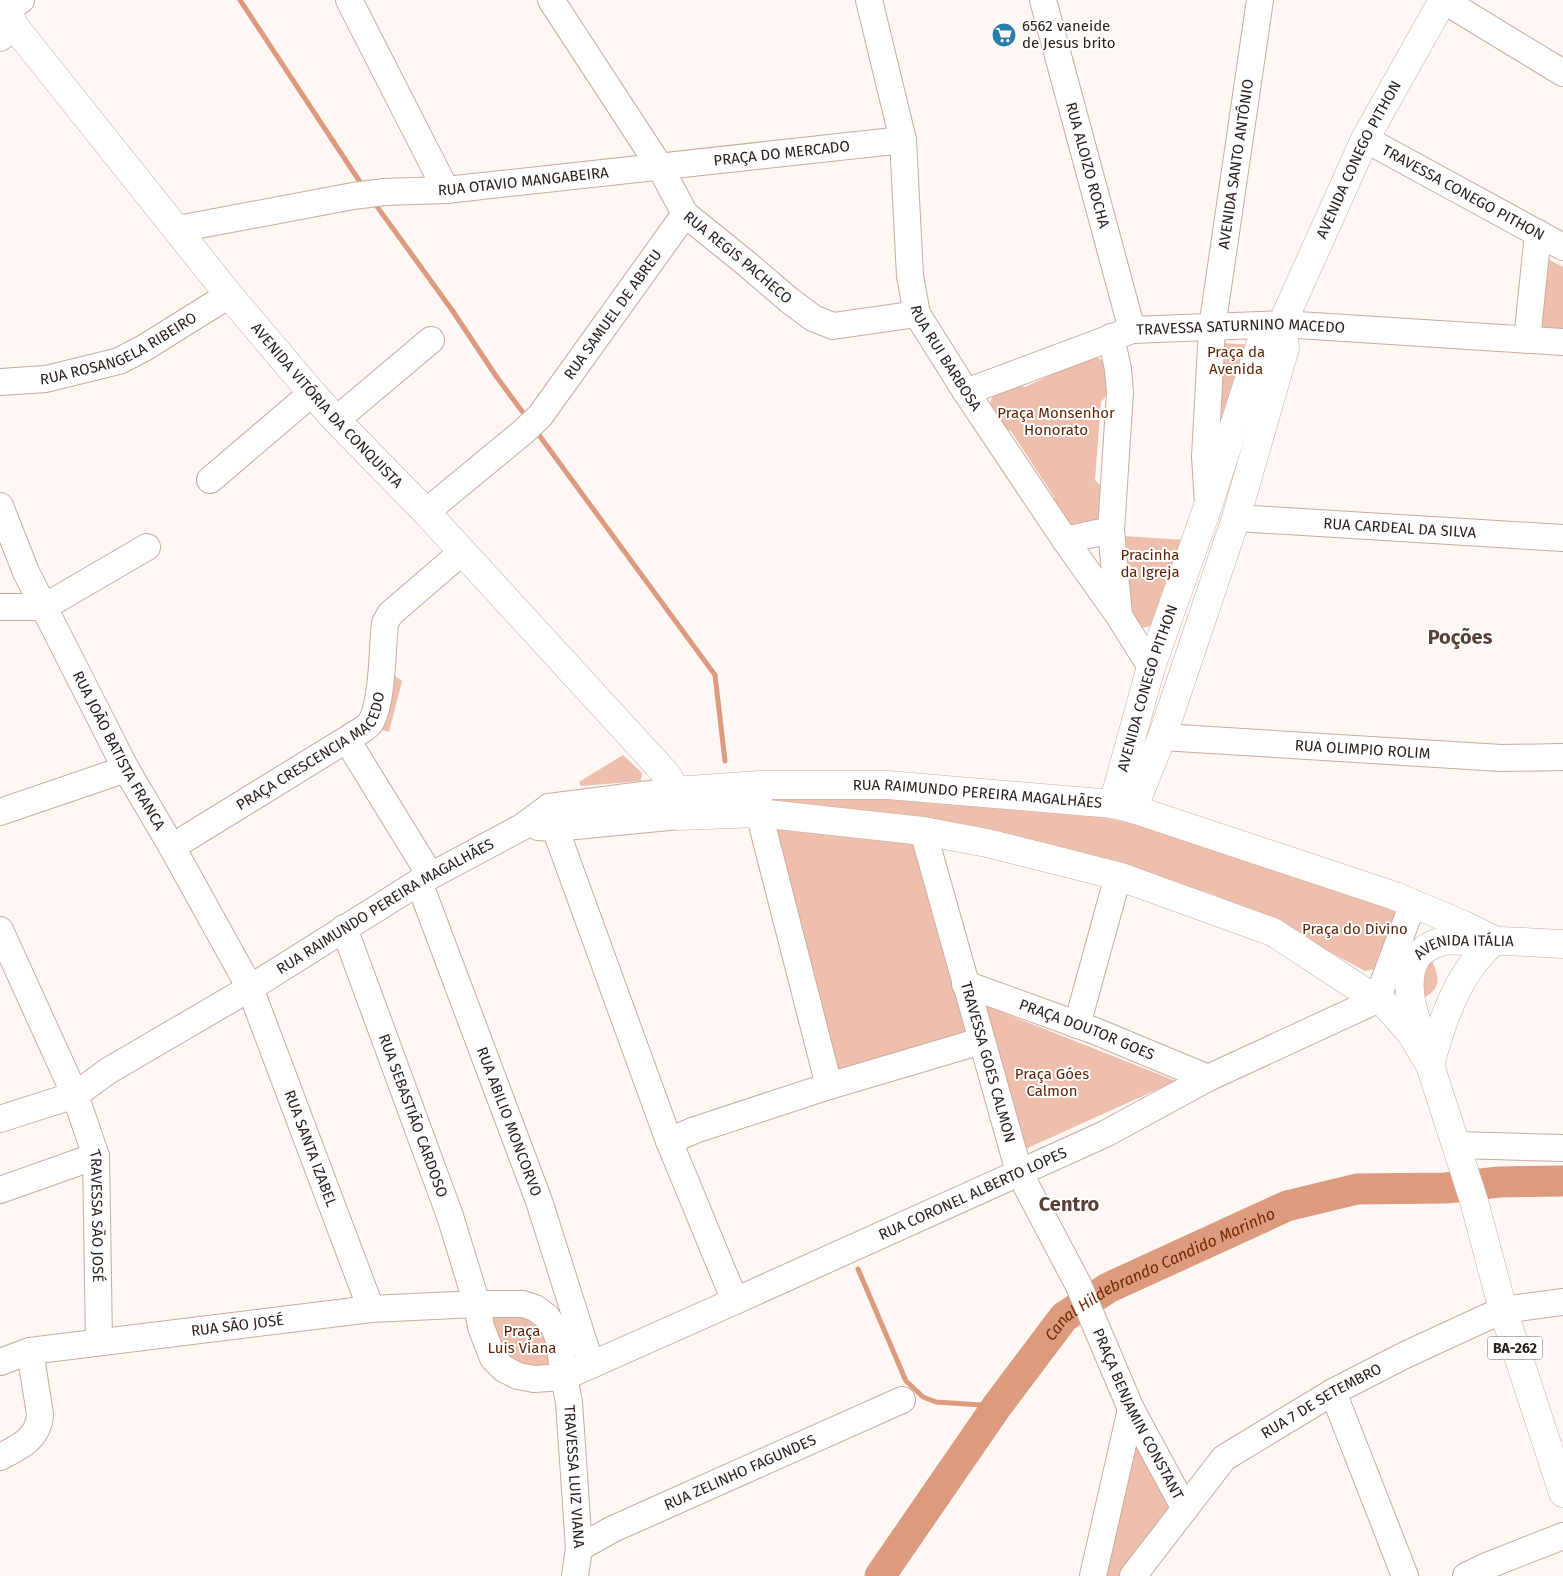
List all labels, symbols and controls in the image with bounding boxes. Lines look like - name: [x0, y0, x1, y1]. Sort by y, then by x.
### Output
- place label: 6562 vaneide de Jesus brito: [1022, 17, 1115, 52]
- supermarket icon: 6562 vaneide de Jesus brito: [991, 22, 1017, 48]
- street label: AVENIDA CONEGO PITHON: [1313, 77, 1405, 241]
- street label: AVENIDA SANTO ANTÔNIO: [1215, 78, 1257, 250]
- street label: RUA ALOIZO ROCHA: [1062, 100, 1113, 231]
- street label: PRAÇA DO MERCADO: [713, 137, 851, 170]
- street label: TRAVESSA CONEGO PITHON: [1379, 141, 1548, 244]
- street label: RUA OTAVIO MANGABEIRA: [438, 163, 610, 199]
- street label: RUA REGIS PACHECO: [680, 207, 796, 308]
- street label: RUA SAMUEL DE ABREU: [560, 246, 666, 383]
- street label: RUA RUI BARBOSA: [907, 304, 985, 415]
- street label: RUA ROSANGELA RIBEIRO: [39, 308, 200, 388]
- street label: TRAVESSA SATURNINO MACEDO: [1136, 315, 1346, 339]
- street label: AVENIDA VITÓRIA DA CONQUISTA: [247, 319, 407, 492]
- park label: Praça da Avenida: [1207, 343, 1265, 378]
- park label: Praça Monsenhor Honorato: [997, 404, 1115, 439]
- street label: RUA CARDEAL DA SILVA: [1323, 514, 1477, 542]
- park label: Pracinha da Igreja: [1120, 546, 1180, 581]
- street label: AVENIDA CONEGO PITHON: [1113, 602, 1181, 774]
- district label: Poções: [1428, 625, 1493, 649]
- street label: RUA JOÃO BATISTA FRANCA: [69, 668, 169, 833]
- street label: PRAÇA CRESCENCIA MACEDO: [233, 690, 388, 814]
- street label: RUA OLIMPIO ROLIM: [1294, 736, 1431, 763]
- street label: RUA RAIMUNDO PEREIRA MAGALHÃES: [853, 776, 1103, 812]
- street label: RUA RAIMUNDO PEREIRA MAGALHÃES: [273, 835, 497, 978]
- park label: Praça do Divino: [1302, 920, 1408, 938]
- street label: AVENIDA ITÁLIA: [1410, 931, 1514, 963]
- street label: TRAVESSA GOES CALMON: [957, 979, 1019, 1145]
- street label: PRAÇA DOUTOR GOES: [1017, 995, 1157, 1064]
- street label: RUA SEBASTIÃO CARDOSO: [375, 1031, 451, 1200]
- street label: RUA ABILIO MONCORVO: [473, 1044, 545, 1199]
- park label: Praça Góes Calmon: [1015, 1065, 1089, 1100]
- street label: RUA SANTA IZABEL: [280, 1087, 341, 1210]
- street label: RUA CORONEL ALBERTO LOPES: [876, 1143, 1070, 1244]
- street label: TRAVESSA SÃO JOSÉ: [86, 1147, 107, 1283]
- district label: Centro: [1039, 1192, 1100, 1216]
- water label: Canal Hildebrando Candido Marinho: [1041, 1204, 1278, 1344]
- street label: RUA SÃO JOSÉ: [190, 1311, 285, 1340]
- park label: Praça Luis Viana: [488, 1322, 556, 1357]
- street label: PRAÇA BENJAMIN CONSTANT: [1089, 1326, 1187, 1503]
- road number: BA-262: [1488, 1336, 1542, 1360]
- street label: RUA 7 DE SETEMBRO: [1258, 1360, 1385, 1442]
- street label: TRAVESSA LUIZ VIANA: [560, 1404, 588, 1549]
- street label: RUA ZELINHO FAGUNDES: [661, 1431, 819, 1514]

